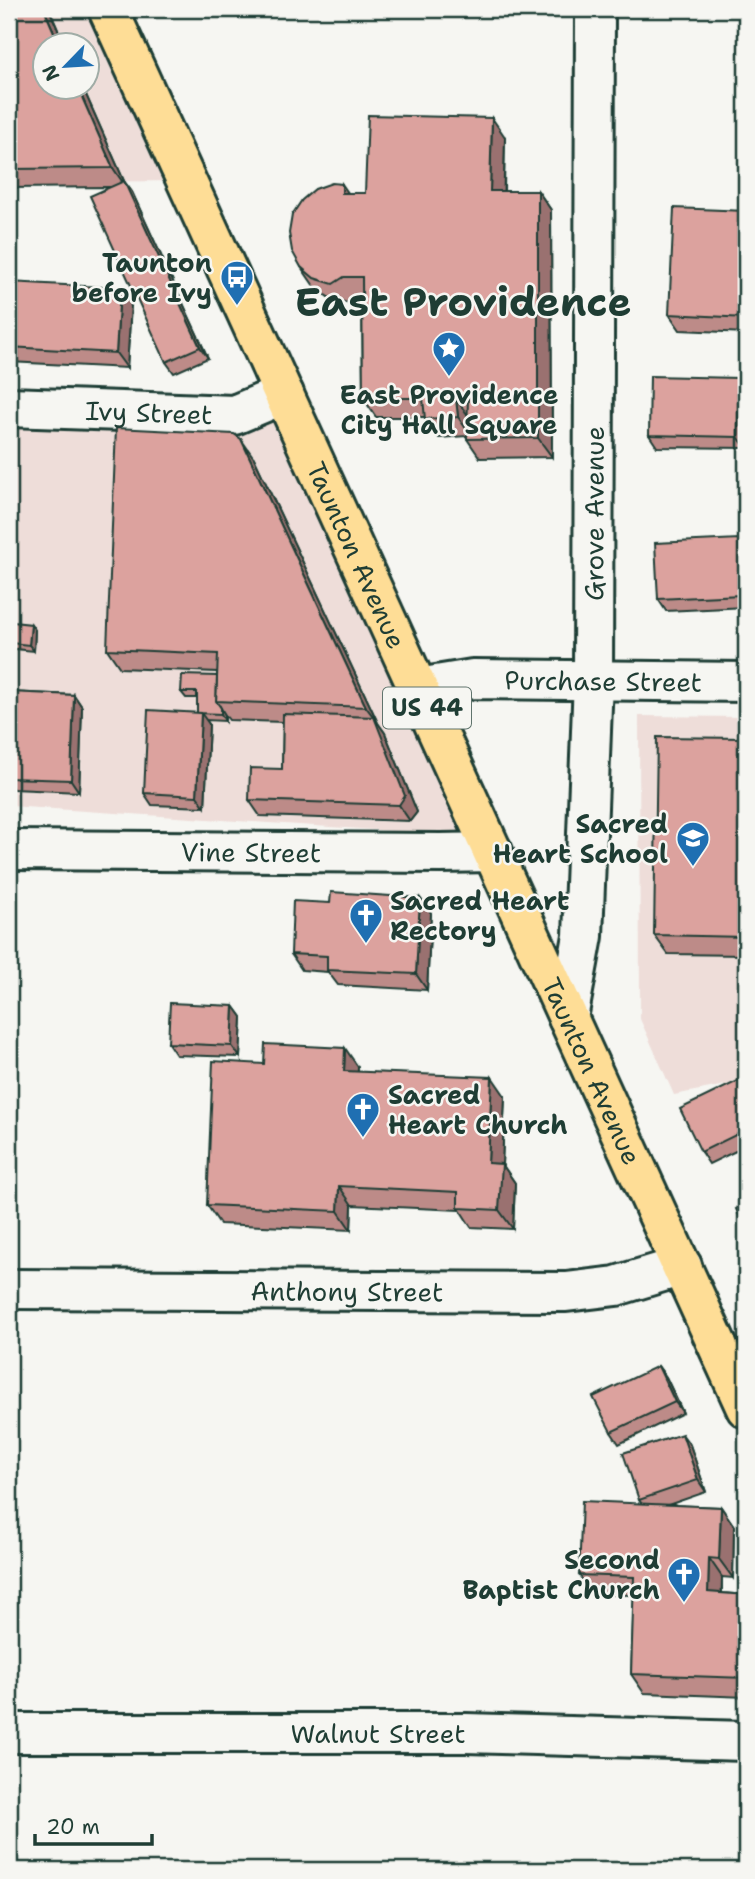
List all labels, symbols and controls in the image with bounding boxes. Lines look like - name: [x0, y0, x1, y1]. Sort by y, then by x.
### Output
- north arrow: [32, 32, 102, 102]
- text: N: [37, 61, 66, 85]
- place label: Taunton before Ivy: [72, 245, 212, 310]
- bus stop icon: Taunton before Ivy: [218, 258, 256, 307]
- district label: East Providence: [294, 275, 632, 329]
- place icon: East Providence City Hall Square: [430, 329, 468, 378]
- place label: East Providence City Hall Square: [339, 377, 559, 442]
- street label: Ivy Street: [85, 392, 213, 432]
- street label: Grove Avenue: [576, 426, 611, 601]
- street label: Taunton Avenue: [299, 456, 415, 654]
- street label: Purchase Street: [504, 662, 702, 699]
- road number: US 44: [383, 688, 471, 728]
- place label: Sacred Heart School: [493, 806, 668, 871]
- school or university icon: Sacred Heart School: [674, 819, 712, 868]
- street label: Vine Street: [181, 834, 321, 870]
- place label: Sacred Heart Rectory: [390, 883, 569, 948]
- church icon: Sacred Heart Rectory: [347, 896, 385, 945]
- street label: Taunton Avenue: [534, 972, 650, 1170]
- place label: Sacred Heart Church: [388, 1077, 568, 1142]
- church icon: Sacred Heart Church: [344, 1090, 382, 1139]
- street label: Anthony Street: [250, 1273, 444, 1309]
- place label: Second Baptist Church: [462, 1542, 660, 1607]
- church icon: Second Baptist Church: [665, 1555, 703, 1604]
- street label: Walnut Street: [290, 1716, 466, 1751]
- scale bar: [35, 1802, 152, 1846]
- text: 20 m: [46, 1813, 100, 1841]

